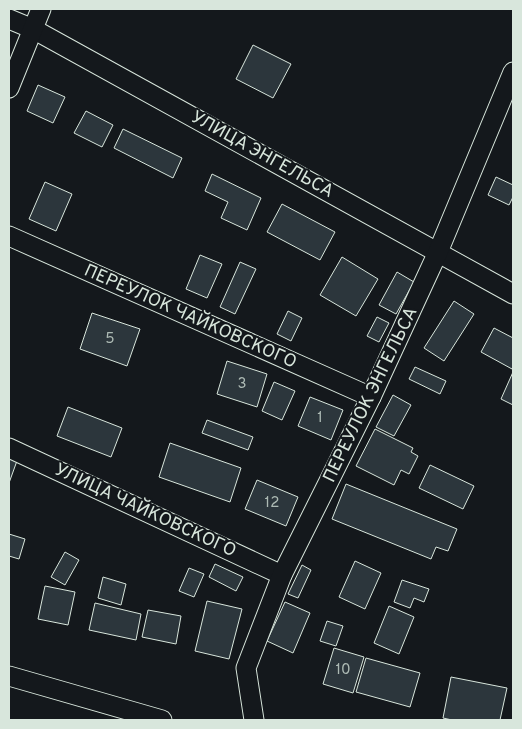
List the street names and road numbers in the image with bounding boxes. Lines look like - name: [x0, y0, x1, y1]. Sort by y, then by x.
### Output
- street label: УЛИЦА ЭНГЕЛЬСА: [187, 106, 337, 204]
- street label: ПЕРЕУЛОК ЧАЙКОВСКОГО: [80, 258, 301, 374]
- street label: ПЕРЕУЛОК ЭНГЕЛЬСА: [319, 304, 423, 486]
- street label: УЛИЦА ЧАЙКОВСКОГО: [50, 457, 240, 563]

